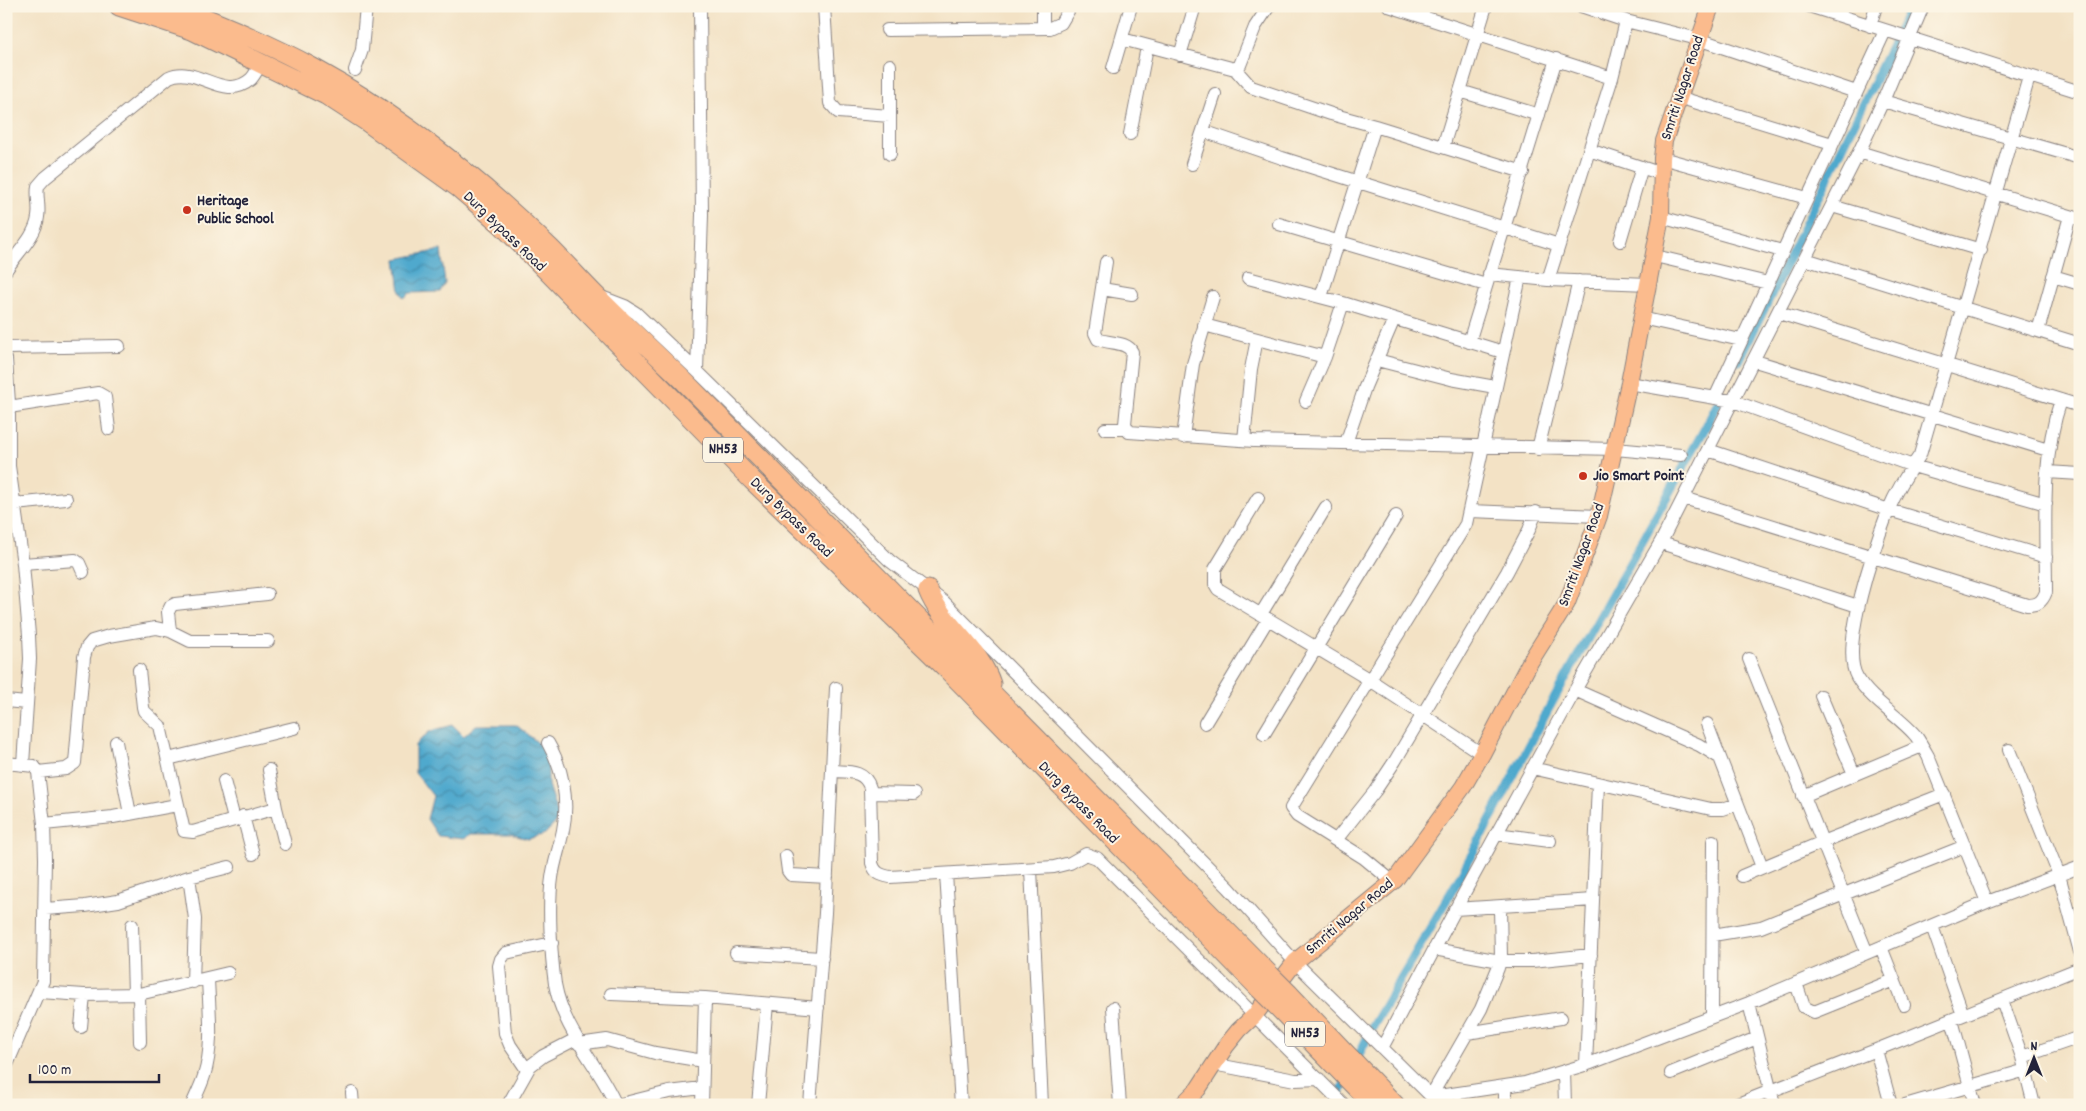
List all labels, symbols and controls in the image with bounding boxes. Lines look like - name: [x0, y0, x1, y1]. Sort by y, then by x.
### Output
- street label: Smriti Nagar Road: [1655, 33, 1711, 143]
- street label: Durg Bypass Road: [457, 186, 551, 278]
- place label: Heritage Public School: [197, 190, 274, 231]
- marker: Heritage Public School: [181, 204, 193, 216]
- road number: NH53: [703, 438, 743, 462]
- place label: Jio Smart Point: [1593, 465, 1684, 488]
- marker: Jio Smart Point: [1577, 470, 1589, 482]
- street label: Durg Bypass Road: [744, 472, 838, 564]
- street label: Smriti Nagar Road: [1553, 500, 1611, 610]
- street label: Durg Bypass Road: [1032, 756, 1124, 850]
- street label: Smriti Nagar Road: [1301, 873, 1399, 961]
- road number: NH53: [1285, 1022, 1325, 1046]
- north arrow: [2008, 1034, 2058, 1084]
- text: N: [2031, 1037, 2038, 1057]
- scale bar: [30, 1051, 159, 1083]
- text: 100 m: [38, 1060, 71, 1082]

